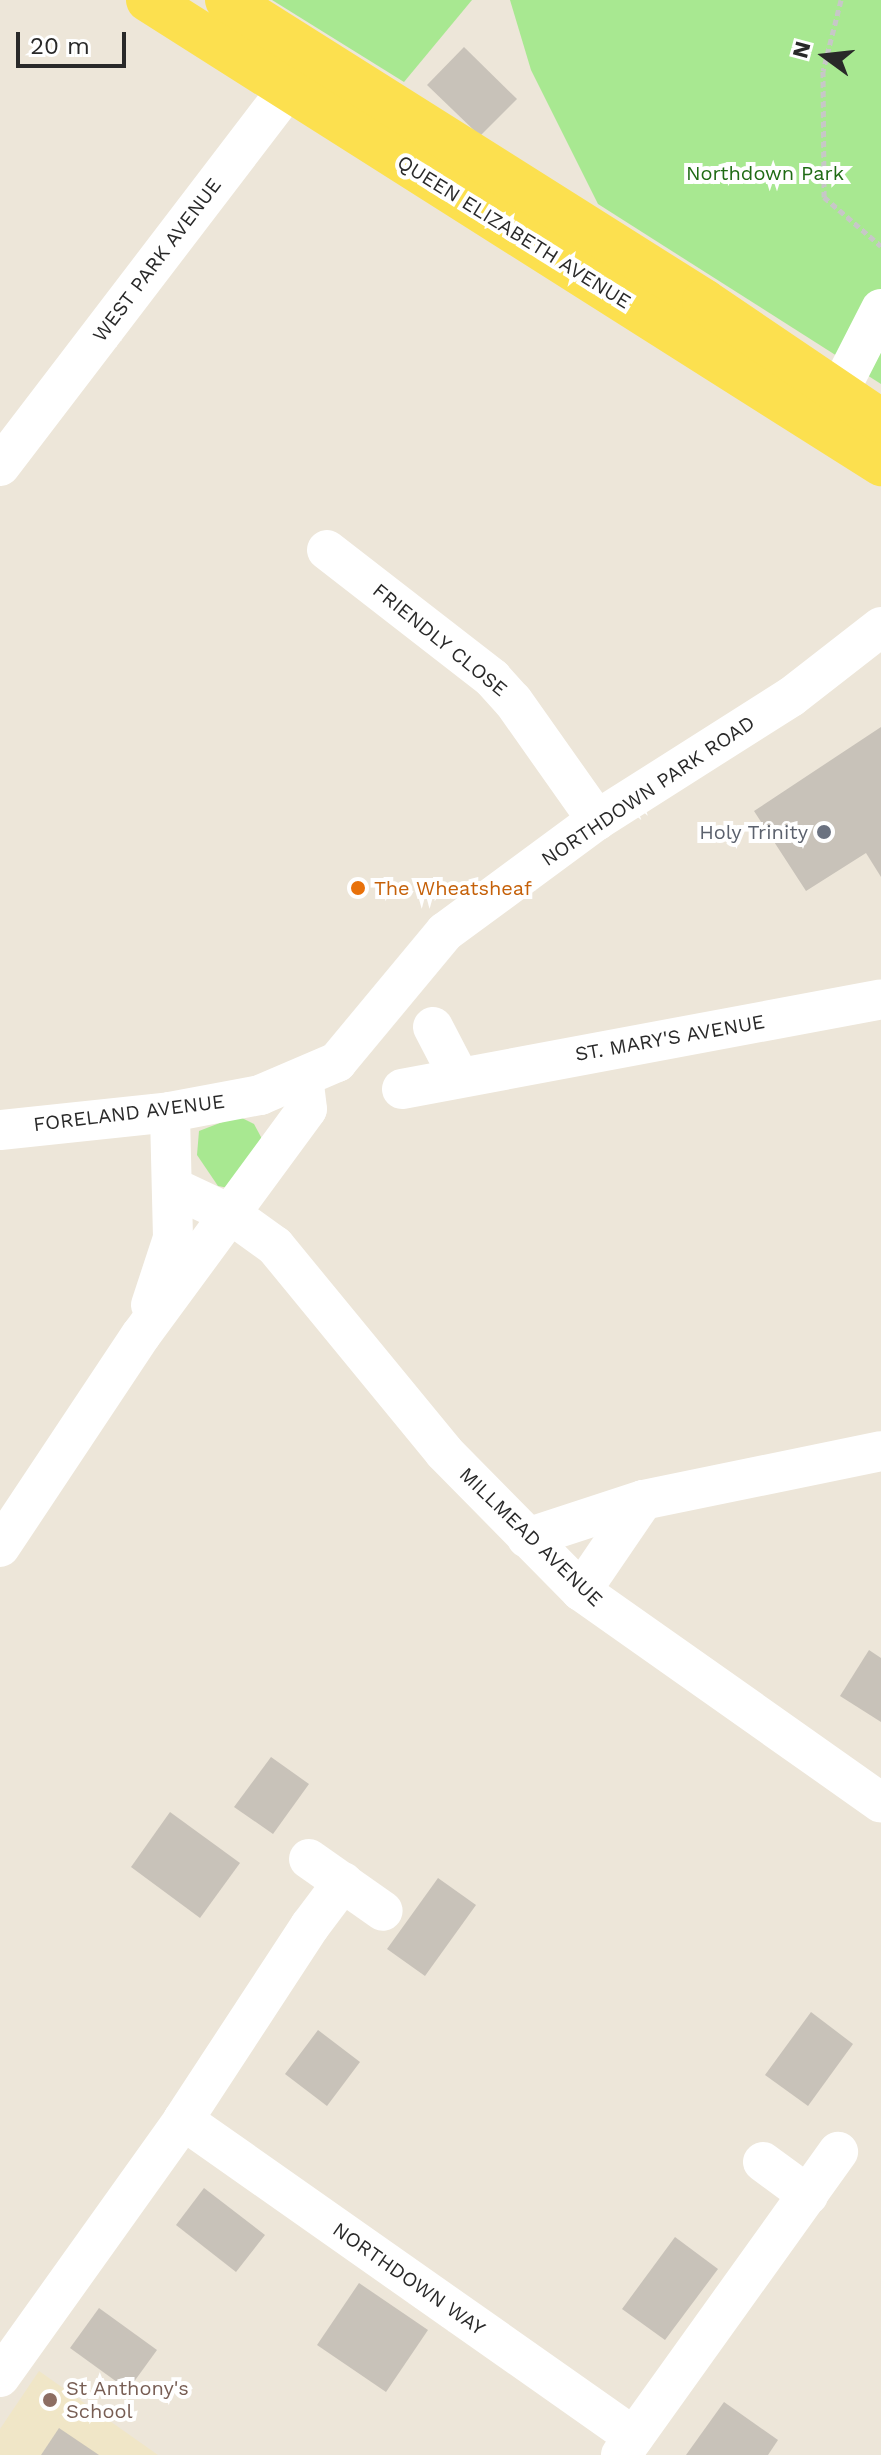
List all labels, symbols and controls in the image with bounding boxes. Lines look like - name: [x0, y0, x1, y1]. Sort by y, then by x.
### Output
- scale bar: [20, 16, 130, 66]
- north arrow: [785, 16, 865, 96]
- text: 20 m: [30, 32, 90, 60]
- text: N: [787, 39, 816, 61]
- street label: QUEEN ELIZABETH AVENUE: [393, 150, 635, 314]
- park label: Northdown Park: [686, 161, 844, 185]
- street label: WEST PARK AVENUE: [87, 173, 227, 347]
- street label: FRIENDLY CLOSE: [368, 578, 512, 702]
- street label: NORTHDOWN PARK ROAD: [537, 711, 759, 871]
- place label: Holy Trinity: [698, 820, 808, 844]
- marker: Holy Trinity: [815, 823, 833, 841]
- place label: The Wheatsheaf: [374, 876, 532, 900]
- marker: The Wheatsheaf: [349, 879, 367, 897]
- street label: ST. MARY'S AVENUE: [573, 1009, 767, 1067]
- street label: FORELAND AVENUE: [32, 1089, 226, 1137]
- street label: MILLMEAD AVENUE: [454, 1462, 608, 1612]
- street label: NORTHDOWN WAY: [328, 2217, 490, 2341]
- place label: St Anthony's School: [66, 2376, 190, 2423]
- marker: St Anthony's School: [41, 2391, 59, 2409]

